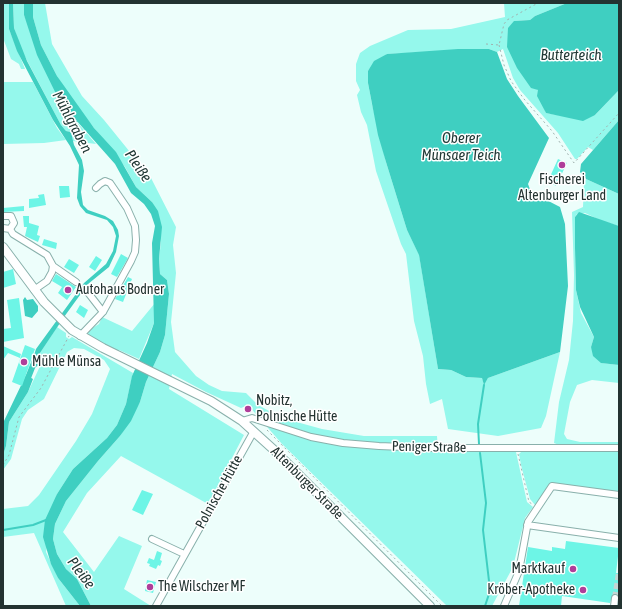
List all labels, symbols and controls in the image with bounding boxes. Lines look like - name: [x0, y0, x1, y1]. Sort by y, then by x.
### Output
- water label: Butterteich: [540, 46, 602, 64]
- water label: Mühlgraben: [48, 88, 96, 156]
- water label: Oberer Münsaer Teich: [422, 129, 500, 164]
- water label: Pleiße: [121, 146, 155, 186]
- marker: Fischerei Altenburger Land: [557, 160, 567, 170]
- place label: Fischerei Altenburger Land: [518, 172, 606, 204]
- place label: Autohaus Bodner: [76, 282, 164, 298]
- marker: Autohaus Bodner: [63, 285, 73, 295]
- place label: Mühle Münsa: [32, 354, 101, 370]
- marker: Mühle Münsa: [19, 357, 29, 367]
- place label: Nobitz, Polnische Hütte: [256, 393, 337, 426]
- marker: Nobitz, Polnische Hütte: [243, 404, 253, 414]
- street label: Peniger Straße: [392, 438, 466, 456]
- street label: Altenburger Straße: [267, 443, 347, 523]
- street label: Polnische Hütte: [192, 452, 246, 532]
- water label: Pleiße: [63, 554, 99, 592]
- place label: Marktkauf: [511, 561, 565, 577]
- marker: Marktkauf: [568, 564, 578, 574]
- place label: The Wilschzer MF: [158, 579, 245, 595]
- marker: The Wilschzer MF: [145, 582, 155, 592]
- place label: Kröber-Apotheke: [487, 582, 575, 598]
- marker: Kröber-Apotheke: [578, 585, 588, 595]

